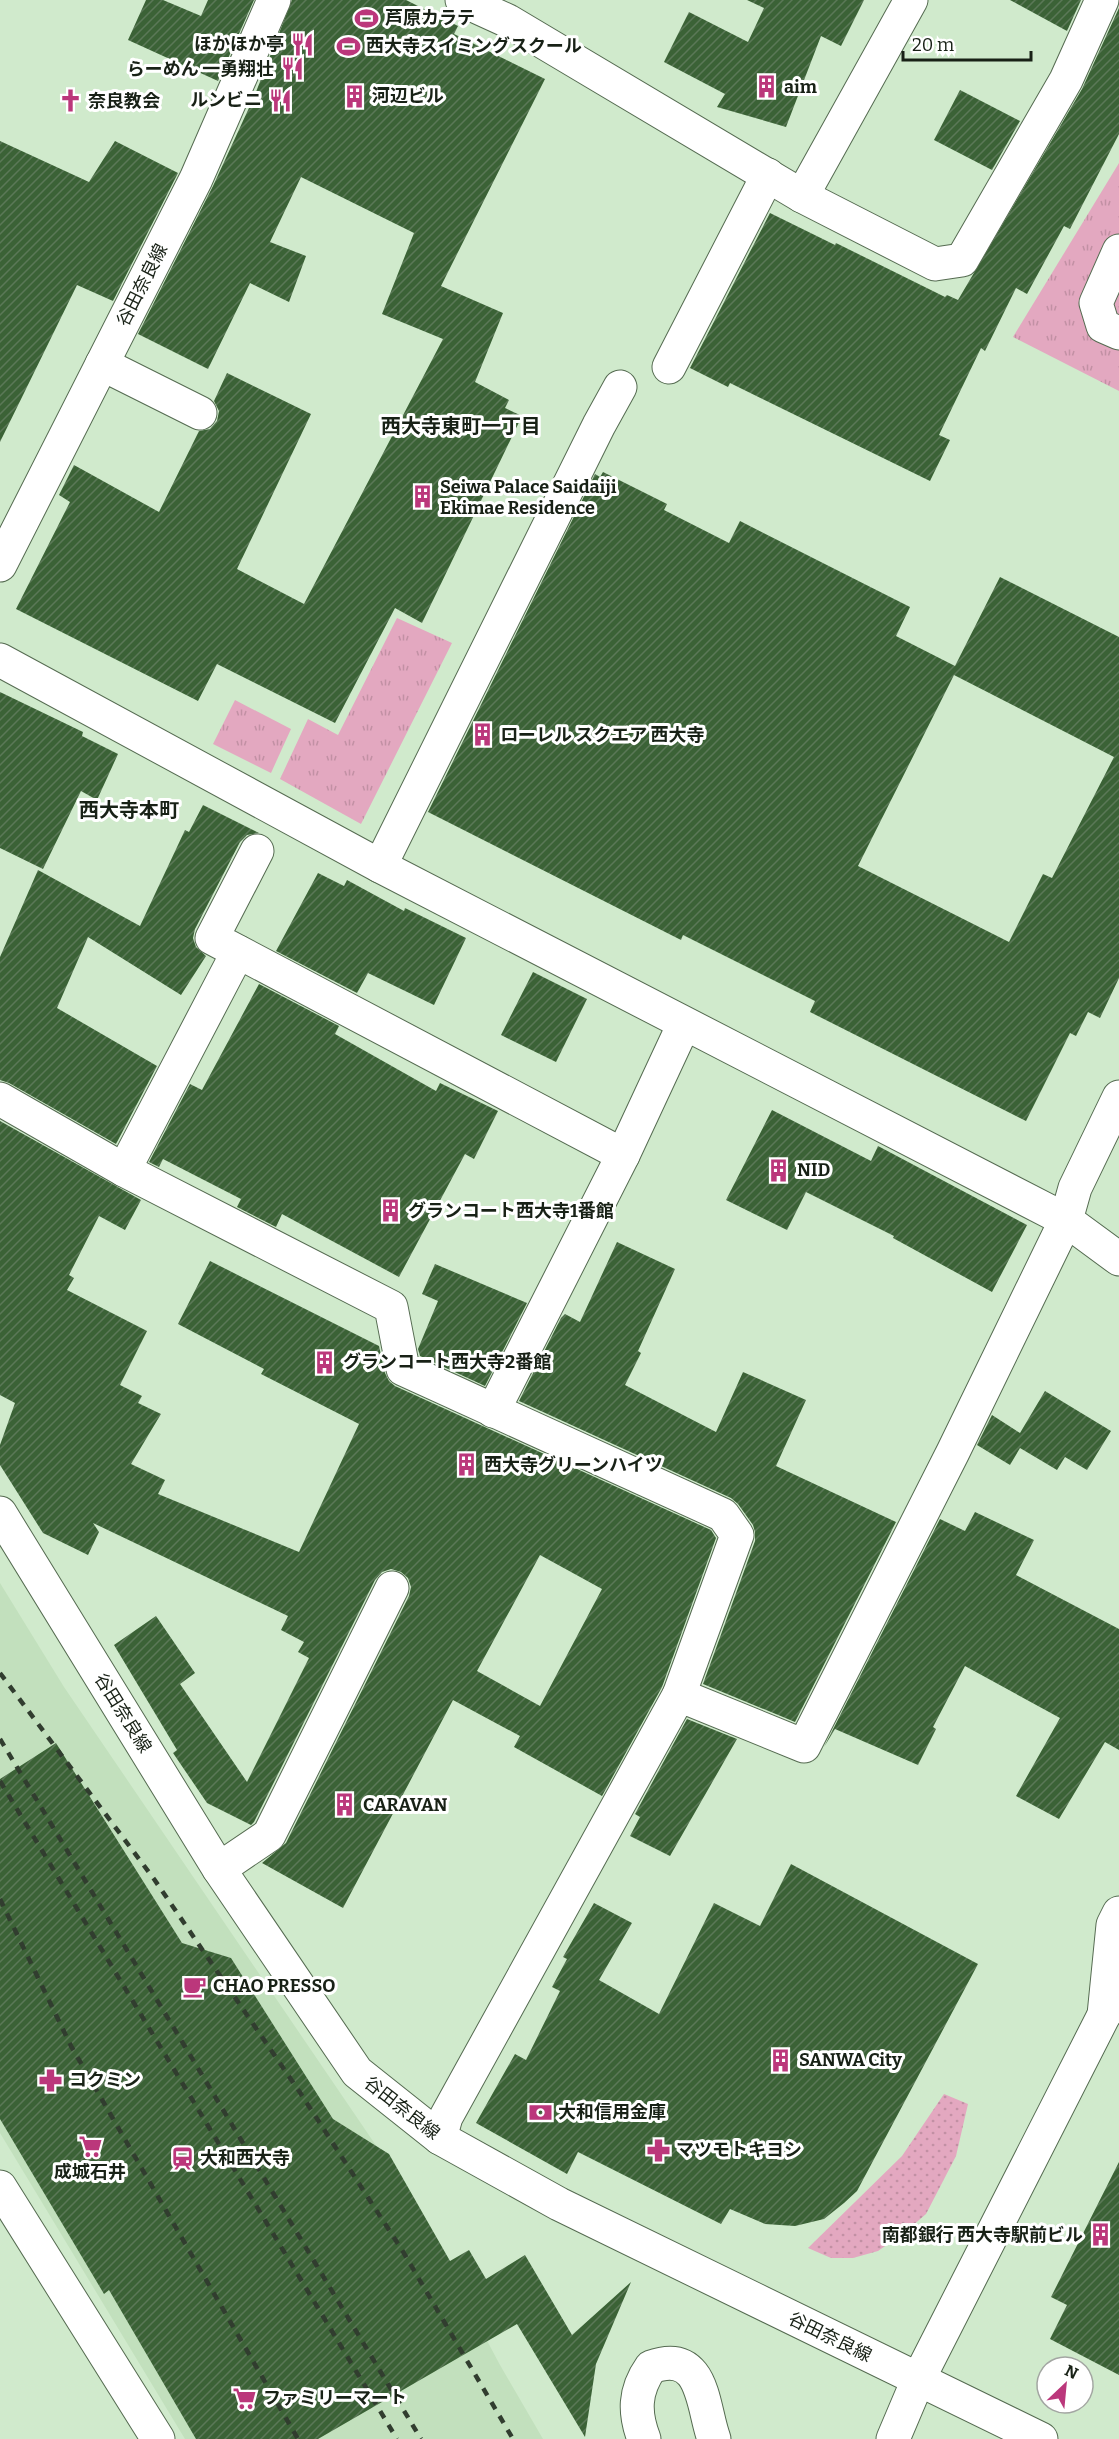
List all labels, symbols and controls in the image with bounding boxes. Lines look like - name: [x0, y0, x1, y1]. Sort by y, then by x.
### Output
- sports icon: 芦原カラテ: [354, 5, 380, 31]
- place label: 芦原カラテ: [385, 7, 475, 29]
- scale bar: [903, 24, 1030, 62]
- restaurant icon: ほかほか亭: [289, 31, 315, 57]
- place label: ほかほか亭: [194, 33, 284, 55]
- sports icon: 西大寺スイミングスクール: [335, 33, 361, 59]
- text: 20 m: [912, 34, 954, 56]
- place label: 西大寺スイミングスクール: [366, 35, 582, 57]
- restaurant icon: らーめん 一勇翔壮: [279, 56, 305, 82]
- place label: らーめん 一勇翔壮: [127, 58, 274, 80]
- building icon: aim: [753, 74, 779, 100]
- place label: aim: [784, 76, 817, 98]
- building icon: 河辺ビル: [341, 83, 367, 109]
- place label: 河辺ビル: [372, 85, 444, 107]
- restaurant icon: ルンビニ: [267, 87, 293, 113]
- church icon: 奈良教会: [57, 88, 83, 114]
- place label: ルンビニ: [190, 89, 262, 111]
- place label: 奈良教会: [88, 90, 160, 112]
- street label: 谷田奈良線: [112, 240, 172, 330]
- district label: 西大寺東町一丁目: [381, 414, 541, 438]
- place label: Seiwa Palace Saidaiji Ekimae Residence: [440, 476, 617, 519]
- building icon: Seiwa Palace Saidaiji Ekimae Residence: [409, 484, 435, 510]
- building icon: ローレル スクエア 西大寺: [469, 722, 495, 748]
- place label: ローレル スクエア 西大寺: [500, 724, 704, 746]
- district label: 西大寺本町: [79, 798, 179, 822]
- building icon: NID: [766, 1157, 792, 1183]
- place label: NID: [797, 1159, 830, 1181]
- building icon: グランコート西大寺1番館: [377, 1198, 403, 1224]
- place label: グランコート西大寺1番館: [408, 1200, 614, 1222]
- building icon: グランコート西大寺2番館: [312, 1349, 338, 1375]
- place label: グランコート西大寺2番館: [343, 1351, 551, 1373]
- building icon: 西大寺グリーンハイツ: [453, 1452, 479, 1478]
- place label: 西大寺グリーンハイツ: [484, 1454, 663, 1476]
- street label: 谷田奈良線: [90, 1669, 156, 1757]
- building icon: CARAVAN: [332, 1792, 358, 1818]
- place label: CARAVAN: [363, 1794, 447, 1816]
- cafe icon: CHAO PRESSO: [182, 1973, 208, 1999]
- place label: CHAO PRESSO: [213, 1975, 335, 1997]
- building icon: SANWA City: [768, 2047, 794, 2073]
- place label: SANWA City: [799, 2049, 903, 2071]
- pharmacy icon: コクミン: [38, 2067, 64, 2093]
- place label: コクミン: [69, 2069, 141, 2091]
- street label: 谷田奈良線: [360, 2072, 444, 2144]
- bank icon: 大和信用金庫: [527, 2099, 553, 2125]
- place label: 大和信用金庫: [558, 2101, 666, 2123]
- supermarket icon: 成城石井: [77, 2133, 103, 2159]
- pharmacy icon: マツモトキヨシ: [645, 2137, 671, 2163]
- place label: マツモトキヨシ: [676, 2139, 802, 2161]
- station icon: 大和西大寺: [169, 2145, 195, 2171]
- place label: 大和西大寺: [200, 2147, 290, 2169]
- place label: 成城石井: [54, 2161, 126, 2183]
- building icon: 南都銀行 西大寺駅前ビル: [1088, 2222, 1114, 2248]
- place label: 南都銀行 西大寺駅前ビル: [882, 2224, 1083, 2246]
- street label: 谷田奈良線: [785, 2307, 875, 2367]
- north arrow: [1035, 2355, 1095, 2415]
- text: N: [1062, 2361, 1081, 2383]
- supermarket icon: ファミリーマート: [232, 2385, 258, 2411]
- place label: ファミリーマート: [263, 2387, 407, 2409]

